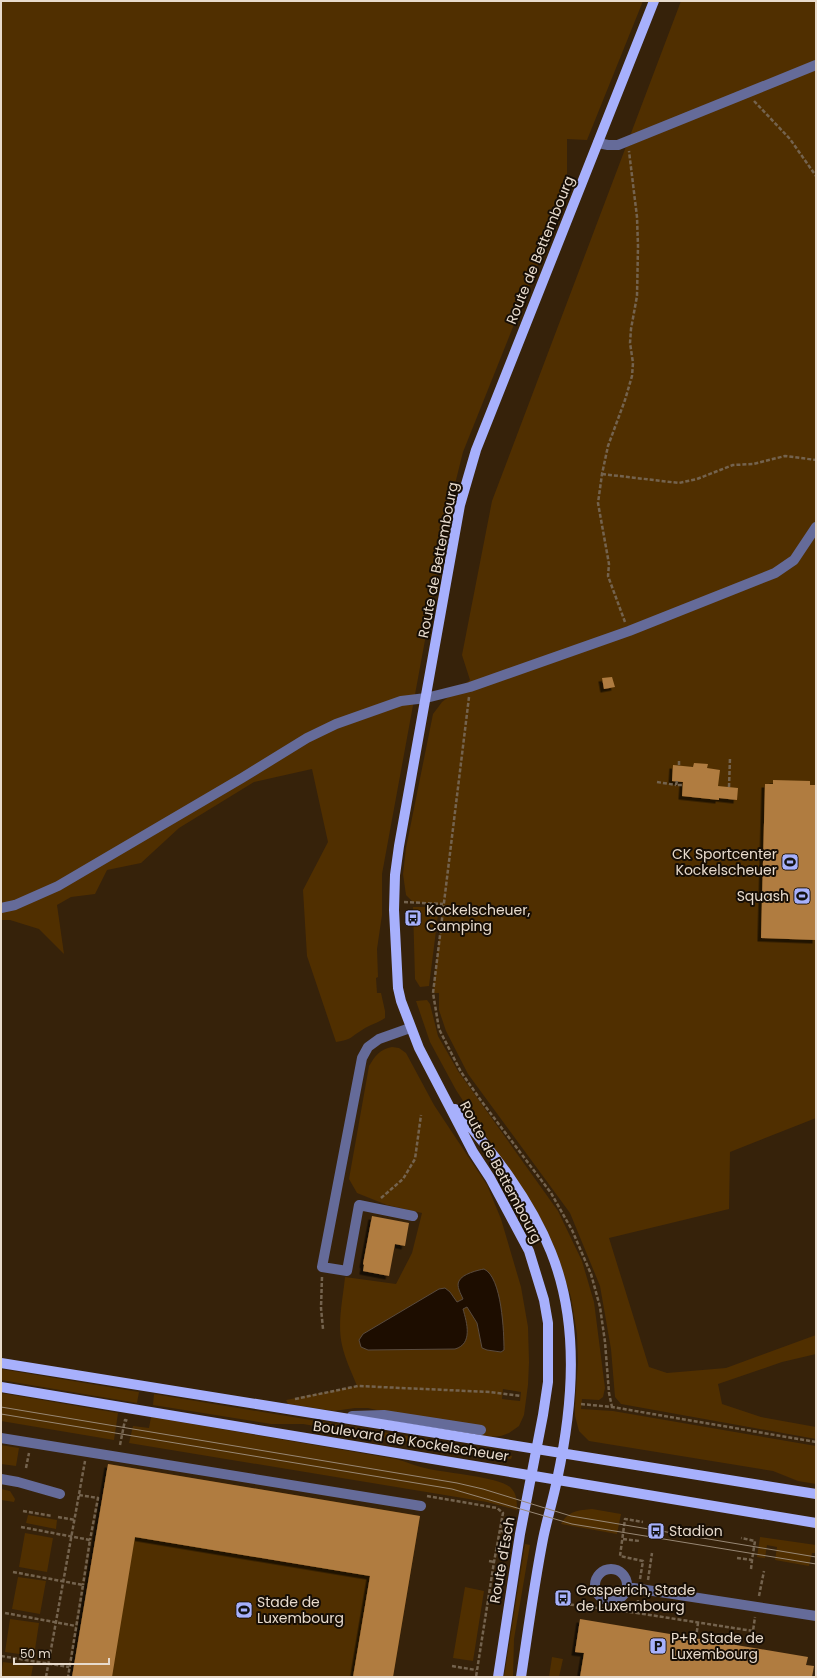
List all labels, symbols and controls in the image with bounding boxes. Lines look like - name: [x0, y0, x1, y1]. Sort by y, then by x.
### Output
- street label: Route de Bettembourg: [501, 173, 579, 327]
- street label: Route de Bettembourg: [413, 480, 463, 640]
- place label: CK Sportcenter Kockelscheuer: [672, 844, 777, 880]
- sports icon: CK Sportcenter Kockelscheuer: [780, 852, 800, 872]
- place label: Squash: [737, 886, 789, 906]
- sports icon: Squash: [792, 886, 812, 906]
- place label: Kockelscheuer, Camping: [426, 900, 530, 936]
- bus stop icon: Kockelscheuer, Camping: [403, 908, 423, 928]
- street label: Route de Bettembourg: [455, 1097, 547, 1247]
- street label: Boulevard de Kockelscheuer: [312, 1416, 510, 1466]
- street label: Route d'Esch: [485, 1515, 519, 1605]
- bus stop icon: Stadion: [646, 1521, 666, 1541]
- place label: Stadion: [669, 1521, 723, 1541]
- place label: Gasperich, Stade de Luxembourg: [576, 1580, 696, 1616]
- bus stop icon: Gasperich, Stade de Luxembourg: [553, 1588, 573, 1608]
- place label: Stade de Luxembourg: [257, 1592, 344, 1628]
- sports icon: Stade de Luxembourg: [234, 1600, 254, 1620]
- place label: P+R Stade de Luxembourg: [671, 1628, 764, 1664]
- parking icon: P+R Stade de Luxembourg: [648, 1636, 668, 1656]
- scale bar: [14, 1640, 109, 1666]
- text: 50 m: [20, 1645, 51, 1662]

